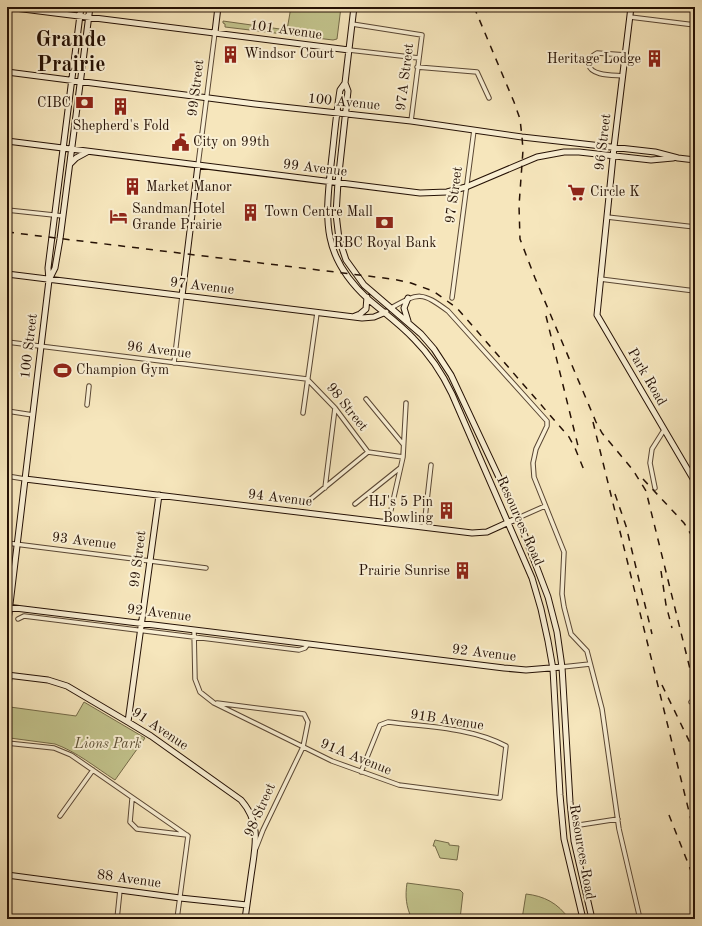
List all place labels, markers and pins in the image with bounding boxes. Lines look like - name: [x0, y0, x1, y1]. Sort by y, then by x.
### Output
- building icon: Windsor Court: [221, 44, 241, 64]
- place label: Windsor Court: [244, 47, 334, 61]
- building icon: Heritage Lodge: [644, 49, 664, 69]
- place label: Heritage Lodge: [547, 52, 641, 66]
- bank icon: CIBC: [74, 93, 94, 113]
- place label: CIBC: [37, 96, 71, 110]
- building icon: Shepherd's Fold: [111, 96, 131, 116]
- place label: Shepherd's Fold: [73, 119, 169, 133]
- public building icon: City on 99th: [170, 132, 190, 152]
- place label: City on 99th: [193, 135, 270, 149]
- building icon: Market Manor: [123, 177, 143, 197]
- place label: Market Manor: [146, 180, 232, 194]
- supermarket icon: Circle K: [567, 182, 587, 202]
- place label: Circle K: [590, 185, 640, 199]
- place label: Sandman Hotel Grande Prairie: [132, 202, 225, 232]
- building icon: Town Centre Mall: [241, 202, 261, 222]
- place label: Town Centre Mall: [264, 205, 373, 219]
- hotel icon: Sandman Hotel Grande Prairie: [109, 207, 129, 227]
- bank icon: RBC Royal Bank: [375, 213, 395, 233]
- place label: RBC Royal Bank: [334, 236, 436, 250]
- sports icon: Champion Gym: [53, 360, 73, 380]
- place label: Champion Gym: [76, 363, 169, 377]
- place label: HJ's 5 Pin Bowling: [368, 495, 433, 525]
- building icon: HJ's 5 Pin Bowling: [436, 500, 456, 520]
- building icon: Prairie Sunrise: [453, 561, 473, 581]
- place label: Prairie Sunrise: [358, 564, 450, 578]

